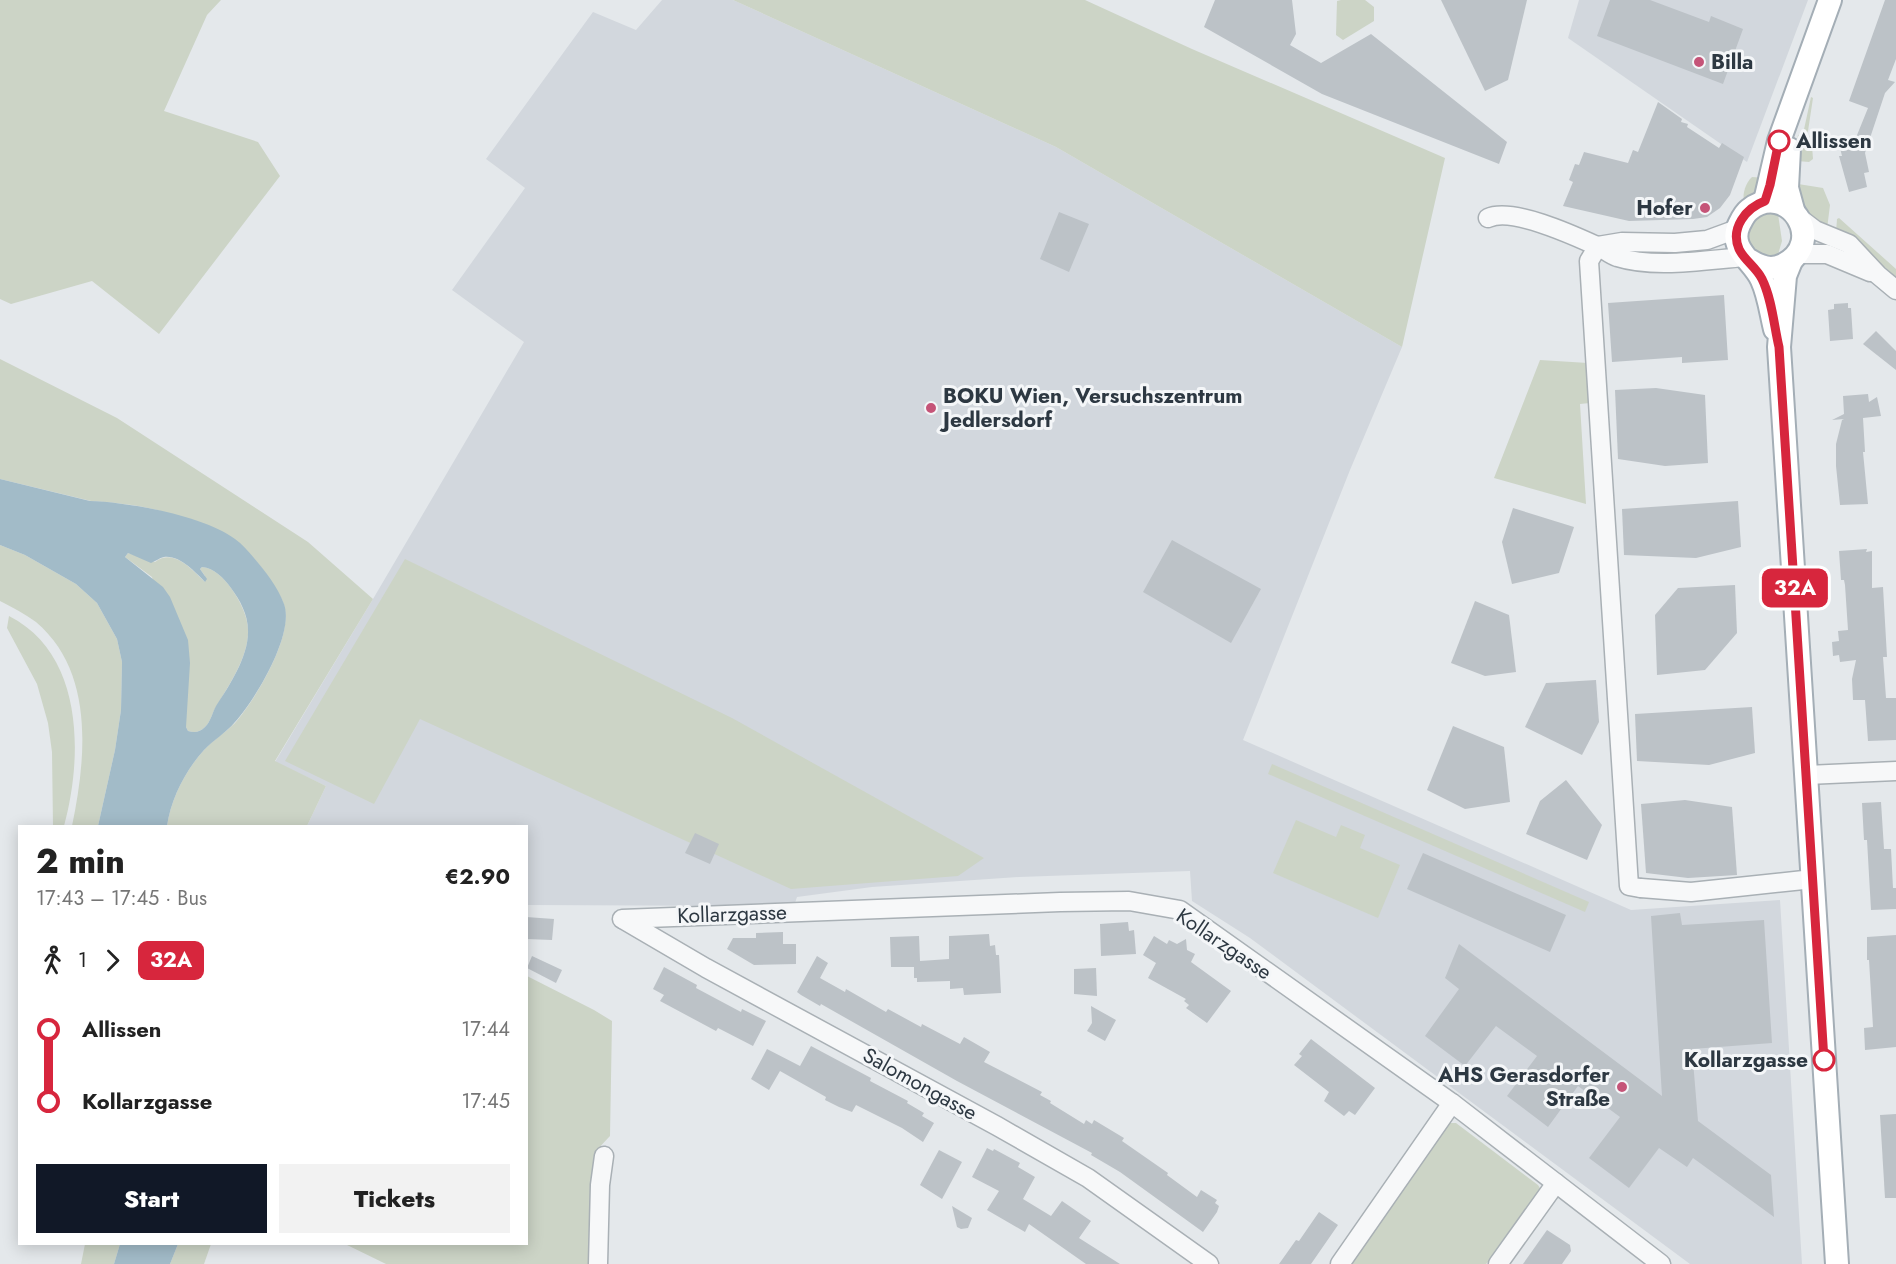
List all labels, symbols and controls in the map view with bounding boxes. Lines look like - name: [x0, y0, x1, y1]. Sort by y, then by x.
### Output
- place label: Billa: [1711, 47, 1753, 77]
- marker: Billa: [1692, 55, 1706, 69]
- place label: Allissen: [1795, 126, 1872, 156]
- marker: Allissen: [1768, 130, 1790, 152]
- place label: Hofer: [1636, 193, 1693, 223]
- marker: Hofer: [1698, 201, 1712, 215]
- place label: BOKU Wien, Versuchszentrum Jedlersdorf: [939, 381, 1243, 435]
- marker: BOKU Wien, Versuchszentrum Jedlersdorf: [924, 401, 938, 415]
- line badge: 32A: [1760, 568, 1830, 608]
- text: 32A: [1774, 573, 1816, 603]
- text: 2 min: [36, 838, 125, 885]
- text: €2.90: [445, 860, 510, 892]
- text: 17:43 – 17:45 · Bus: [36, 884, 207, 913]
- street label: Kollarzgasse: [677, 897, 787, 931]
- street label: Kollarzgasse: [1170, 901, 1278, 987]
- icon: walk: [36, 944, 69, 977]
- icon: forward: [96, 944, 129, 977]
- text: 32A: [150, 945, 192, 975]
- text: 1: [78, 946, 87, 975]
- text: Allissen: [82, 1013, 161, 1045]
- text: 17:44: [461, 1015, 510, 1044]
- street label: Salomongasse: [857, 1040, 983, 1128]
- place label: Kollarzgasse: [1684, 1045, 1808, 1075]
- marker: Kollarzgasse: [1813, 1049, 1835, 1071]
- place label: AHS Gerasdorfer Straße: [1437, 1060, 1610, 1114]
- marker: AHS Gerasdorfer Straße: [1615, 1080, 1629, 1094]
- text: Kollarzgasse: [82, 1085, 212, 1117]
- text: 17:45: [462, 1087, 510, 1116]
- button: Start: [36, 1164, 267, 1233]
- button: Tickets: [279, 1164, 510, 1233]

